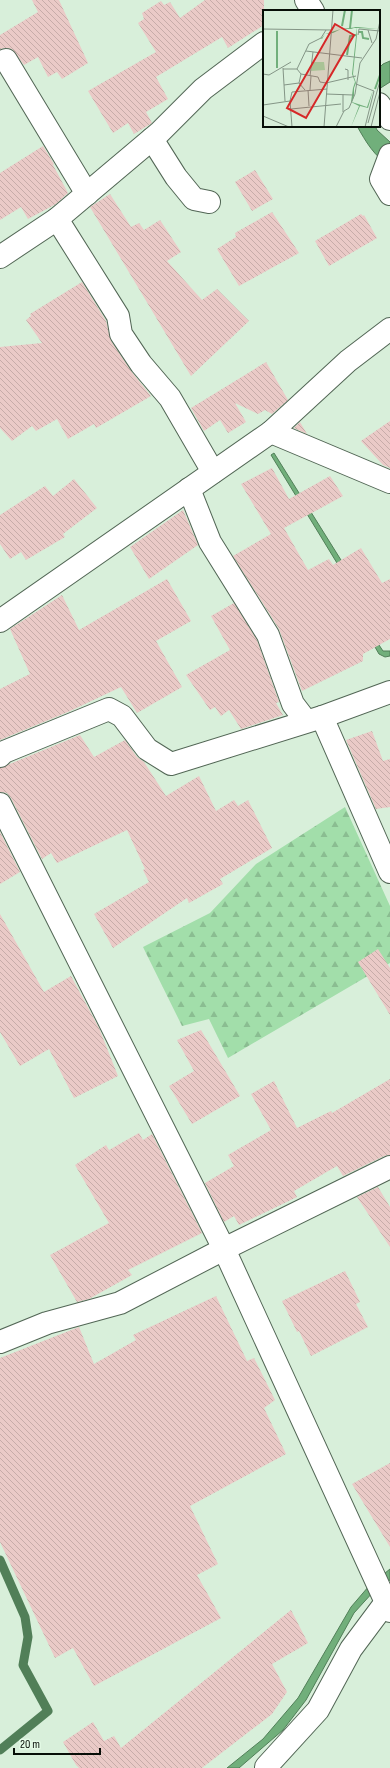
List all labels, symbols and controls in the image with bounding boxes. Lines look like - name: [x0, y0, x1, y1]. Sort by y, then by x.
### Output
- inset map: [263, 10, 380, 127]
- scale bar: [14, 1730, 100, 1756]
- text: 20 m: [20, 1737, 40, 1752]

